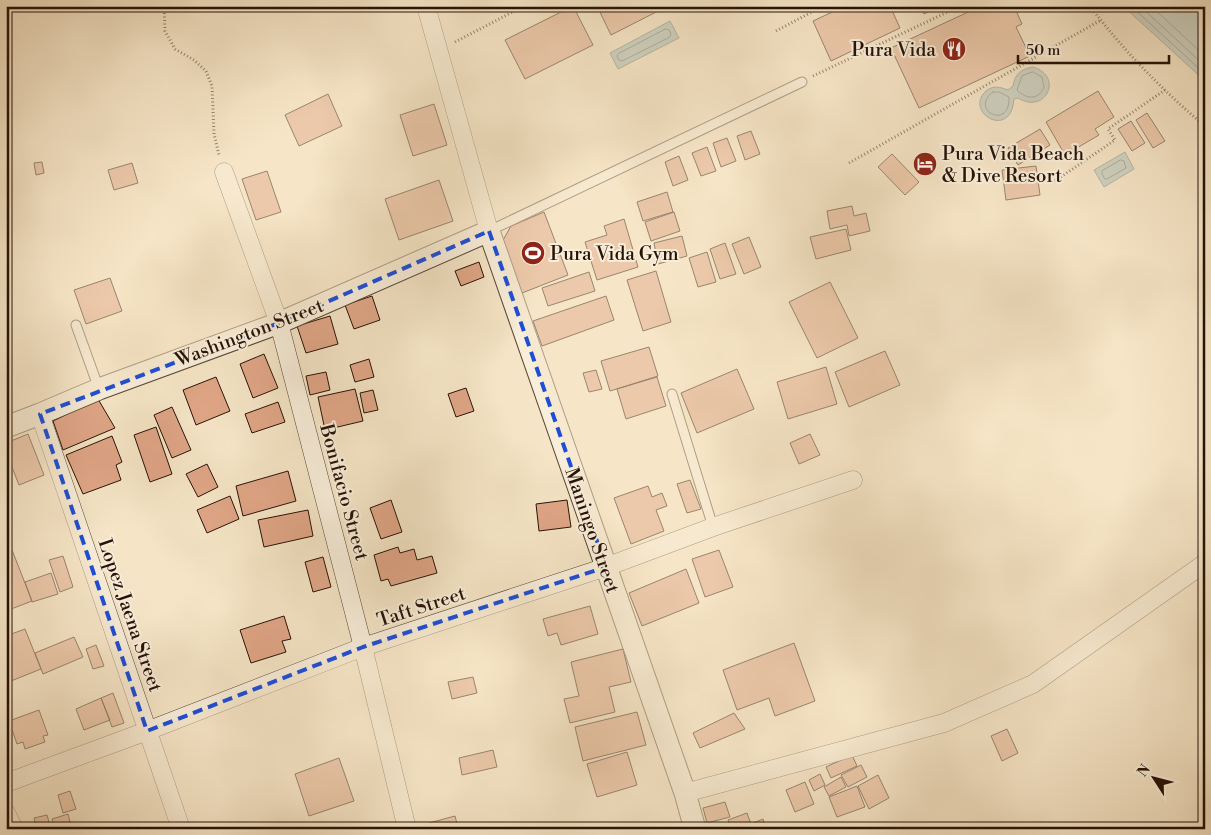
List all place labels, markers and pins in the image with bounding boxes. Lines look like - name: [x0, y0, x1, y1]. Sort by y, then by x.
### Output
- restaurant icon: Pura Vida: [941, 36, 967, 62]
- place label: Pura Vida: [851, 38, 936, 62]
- place label: Pura Vida Beach & Dive Resort: [942, 142, 1084, 188]
- hotel icon: Pura Vida Beach & Dive Resort: [912, 151, 938, 177]
- sports icon: Pura Vida Gym: [520, 240, 546, 266]
- place label: Pura Vida Gym: [550, 242, 679, 266]

